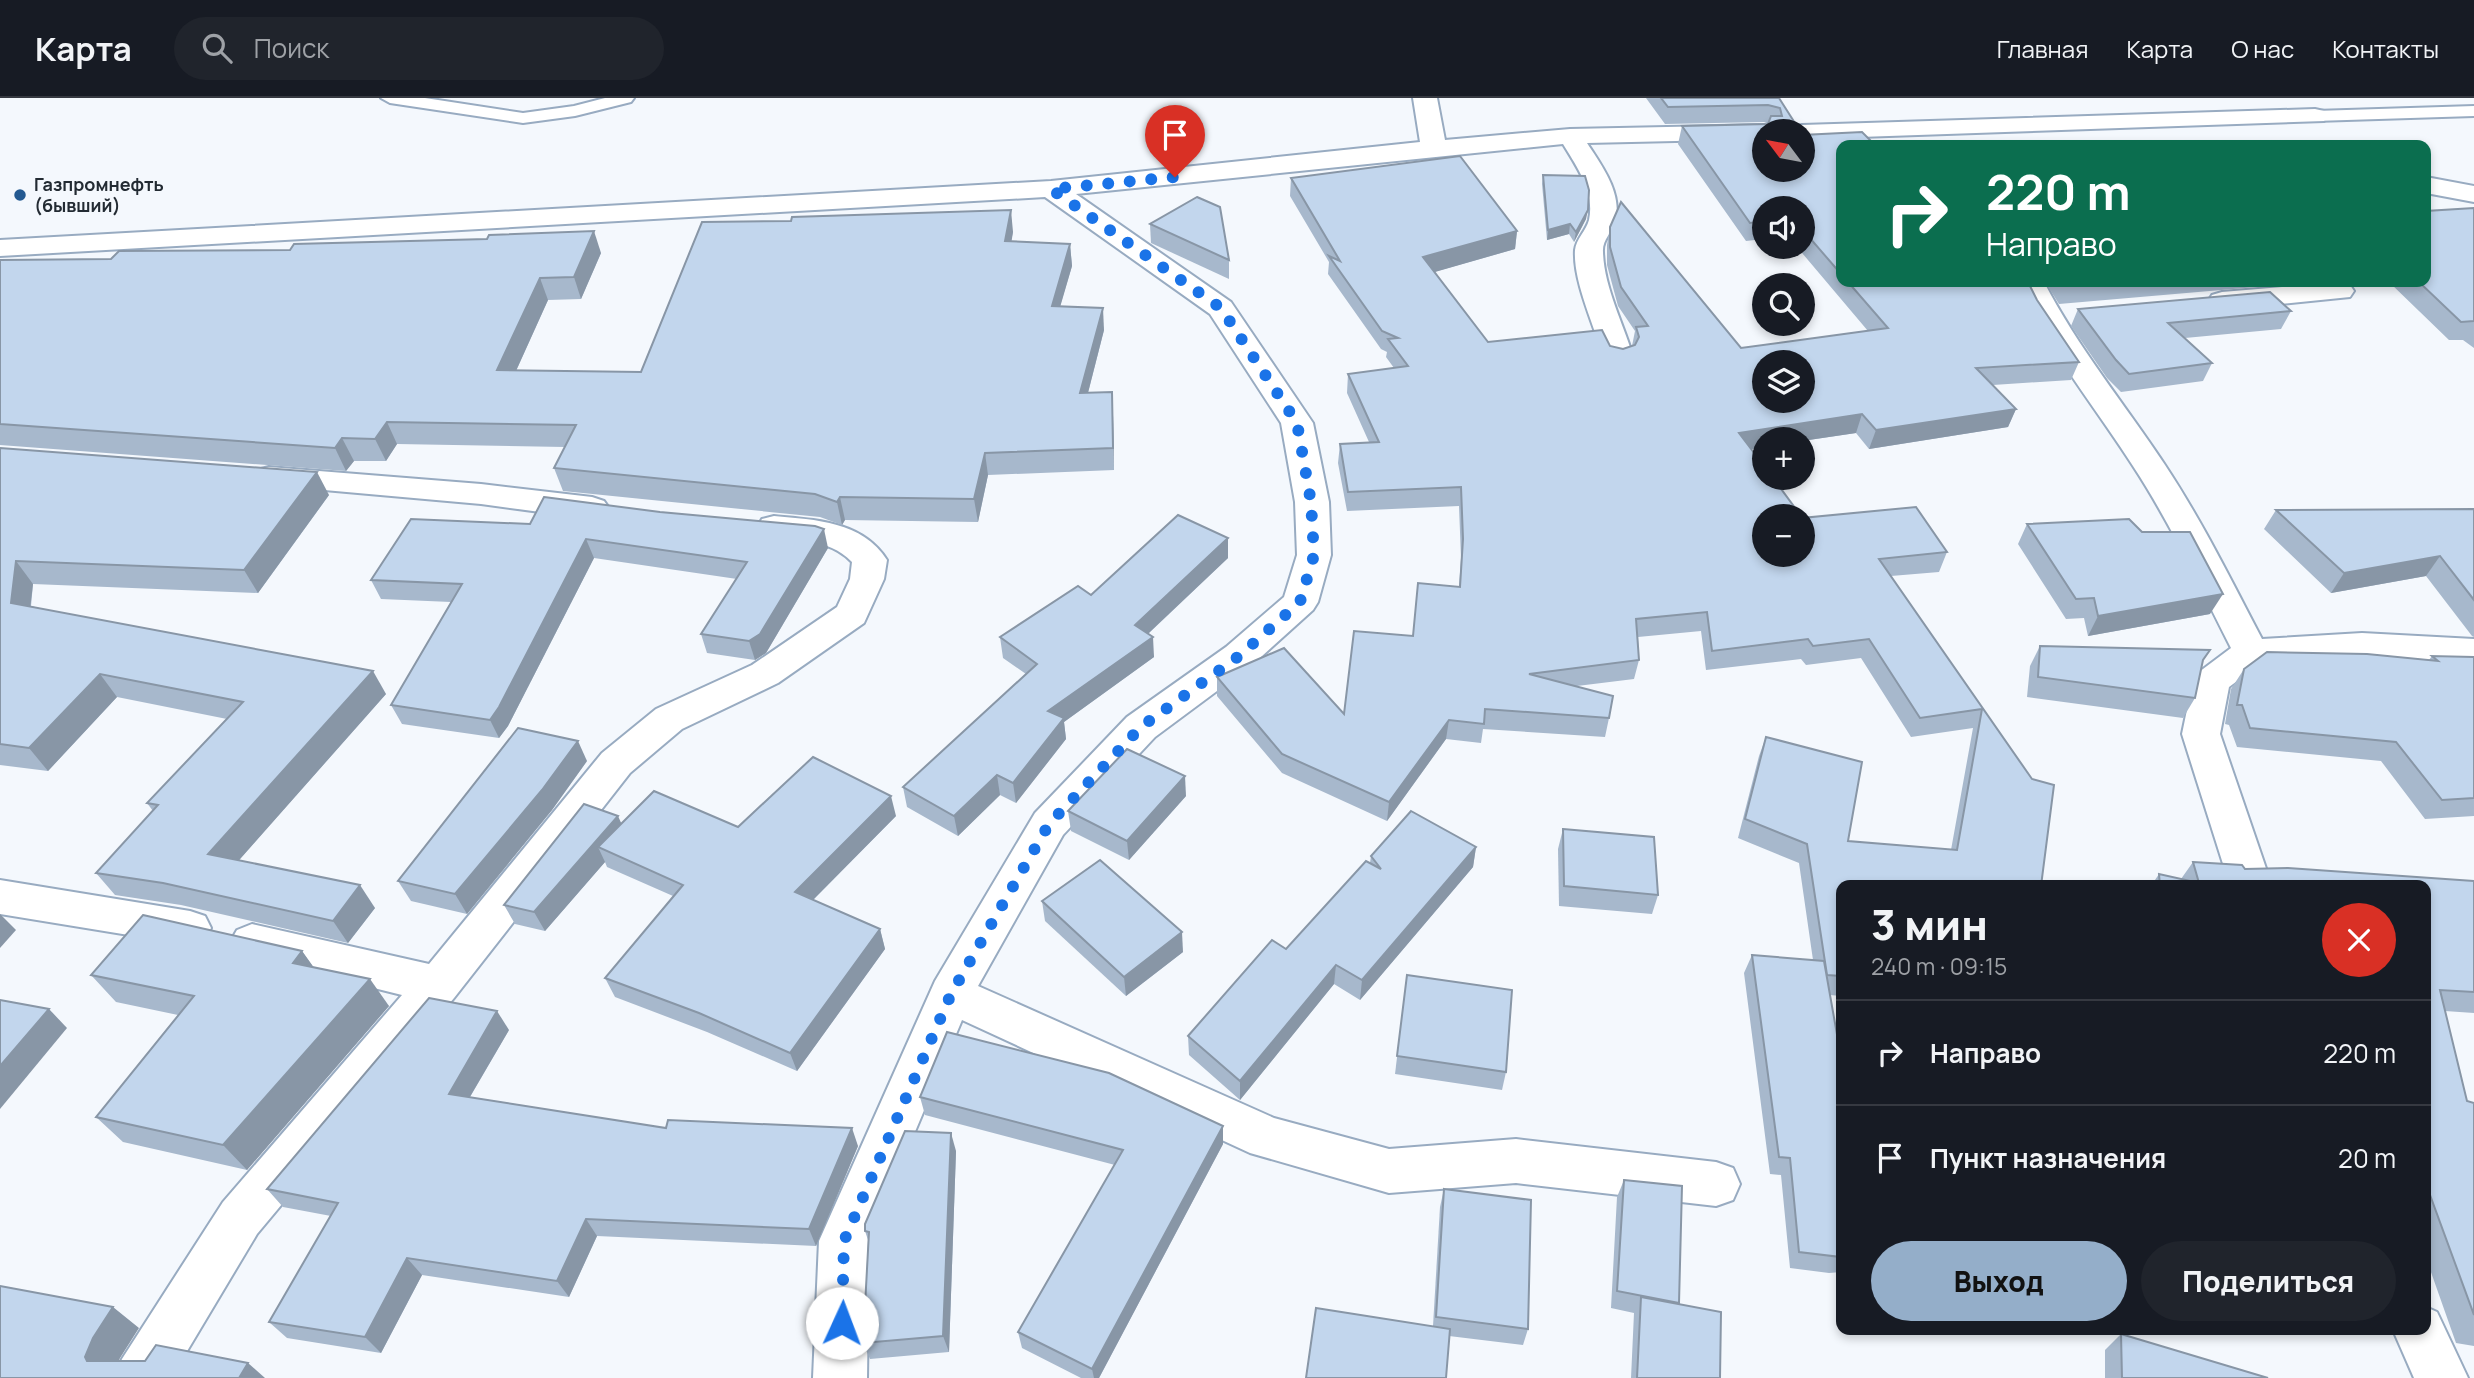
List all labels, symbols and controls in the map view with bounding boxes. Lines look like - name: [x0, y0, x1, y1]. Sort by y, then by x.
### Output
- search box: [174, 17, 664, 80]
- text: Карта: [35, 26, 132, 71]
- icon: search: [198, 29, 236, 67]
- text: Поиск: [254, 30, 329, 66]
- text: Главная: [1997, 32, 2088, 65]
- text: Карта: [2126, 32, 2193, 65]
- text: О нас: [2231, 32, 2294, 65]
- text: Контакты: [2332, 32, 2439, 65]
- pin: [1145, 105, 1205, 177]
- icon: arrive: [1156, 116, 1194, 154]
- north arrow: [1752, 119, 1815, 182]
- map controls: [1752, 119, 1815, 567]
- text: 220 m: [1986, 158, 2130, 225]
- icon: right: [1871, 168, 1962, 259]
- place label: Газпромнефть (бывший): [34, 172, 164, 217]
- marker: Газпромнефть (бывший): [12, 187, 28, 203]
- button: sound: [1752, 196, 1815, 259]
- text: Направо: [1986, 222, 2117, 266]
- button: search: [1752, 273, 1815, 336]
- button: layers: [1752, 350, 1815, 413]
- button: +: [1752, 427, 1815, 490]
- button: −: [1752, 504, 1815, 567]
- text: 3 мин: [1871, 895, 1988, 953]
- button: close: [2322, 903, 2396, 977]
- text: 240 m · 09:15: [1871, 950, 2007, 982]
- icon: right: [1871, 1034, 1909, 1072]
- text: Направо: [1930, 1035, 2041, 1071]
- text: 220 m: [2323, 1035, 2396, 1071]
- icon: arrive: [1871, 1139, 1909, 1177]
- text: Пункт назначения: [1930, 1140, 2166, 1176]
- text: 20 m: [2338, 1140, 2396, 1176]
- button: Выход: [1871, 1241, 2127, 1321]
- button: Поделиться: [2141, 1241, 2396, 1321]
- position arrow: [805, 1286, 879, 1360]

